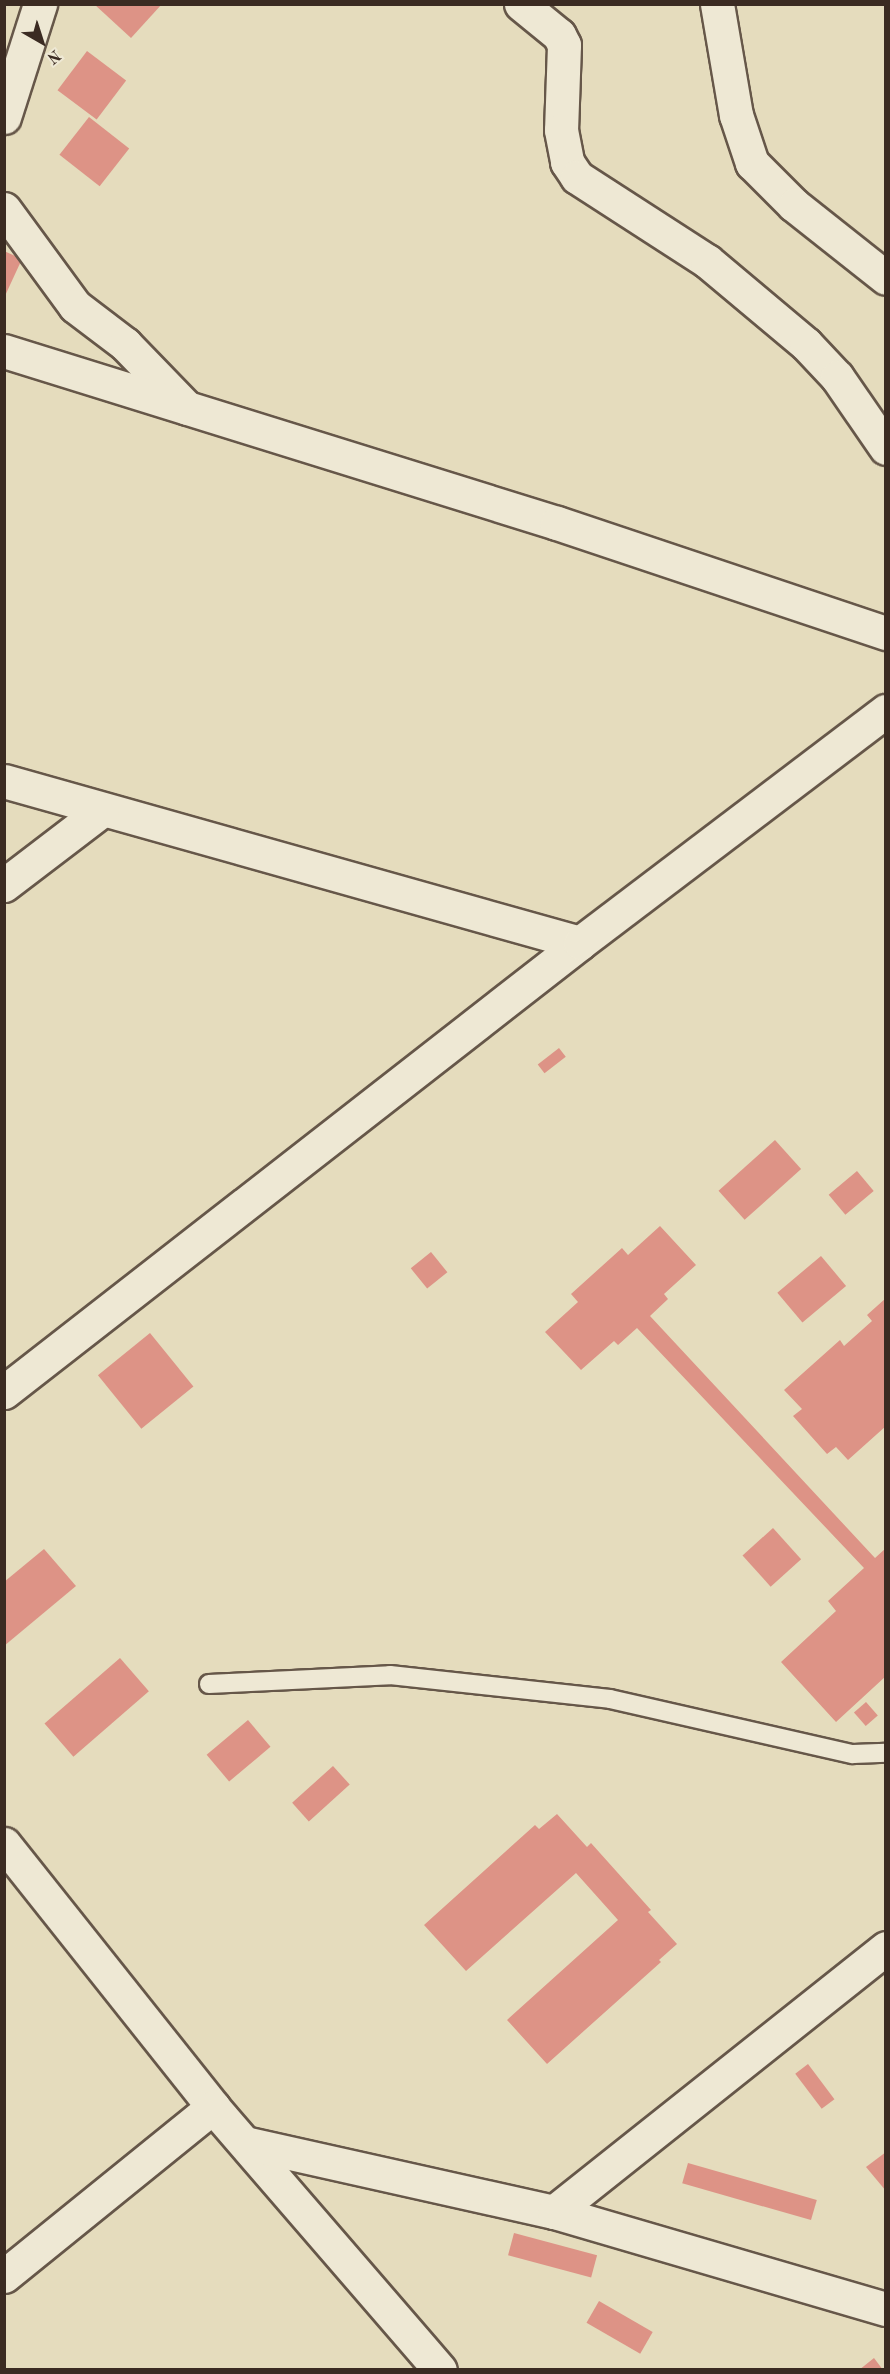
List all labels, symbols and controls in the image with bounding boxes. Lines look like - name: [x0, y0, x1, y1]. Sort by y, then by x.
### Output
- north arrow: [12, 12, 72, 72]
- text: N: [44, 46, 63, 66]

